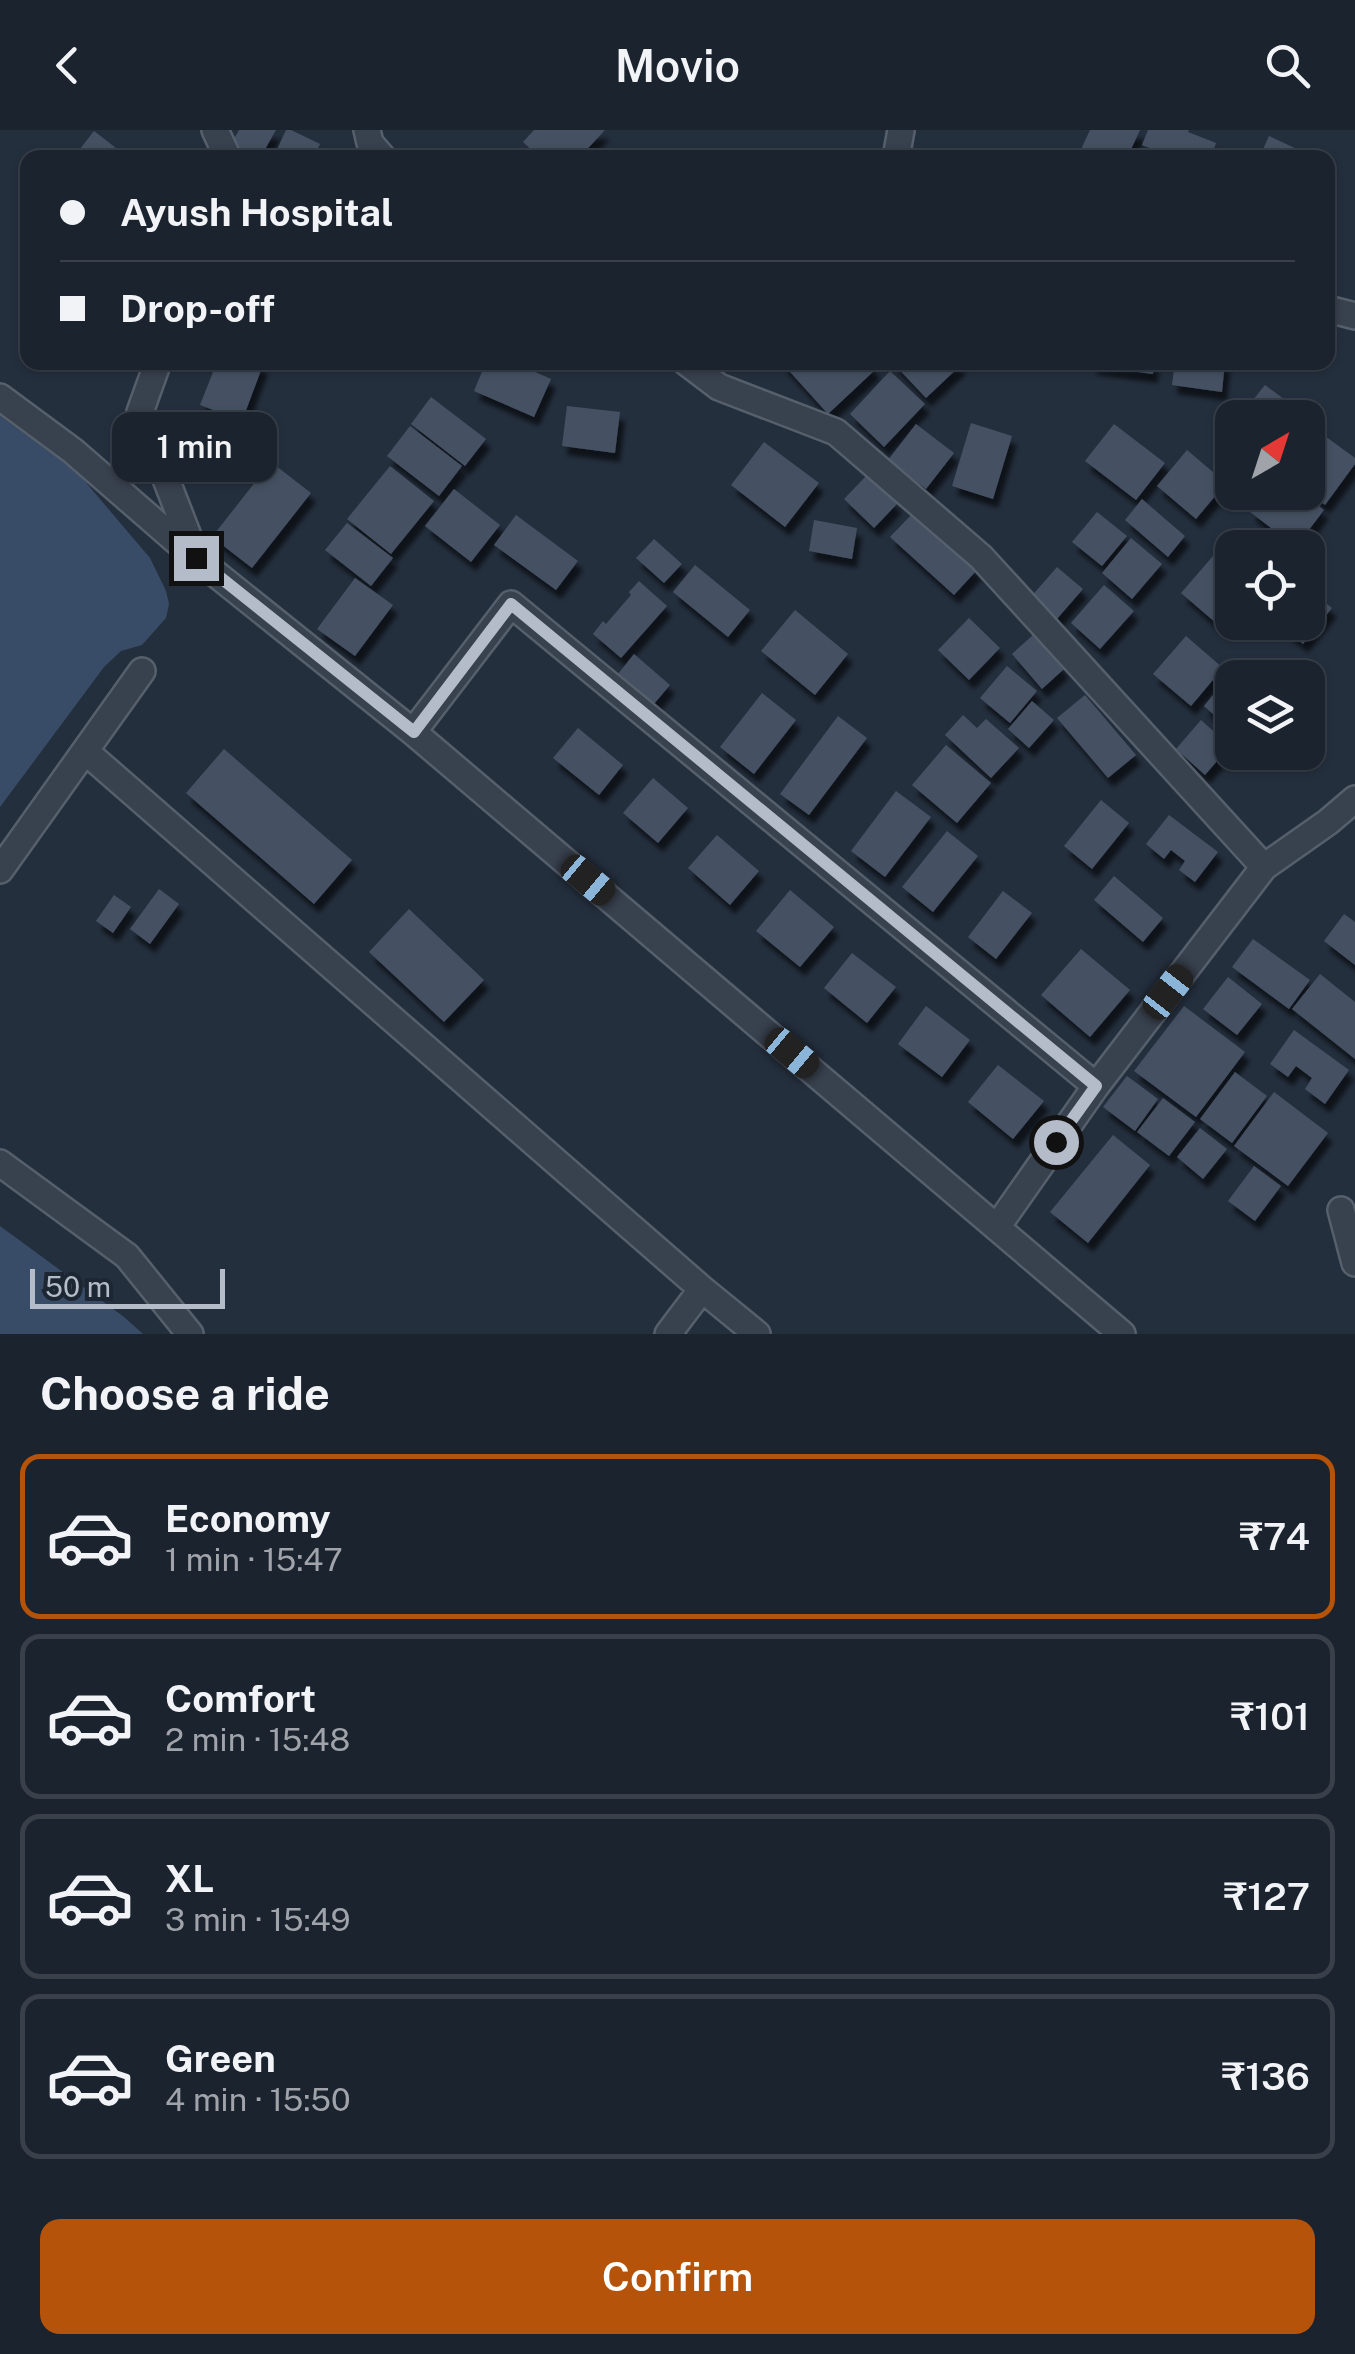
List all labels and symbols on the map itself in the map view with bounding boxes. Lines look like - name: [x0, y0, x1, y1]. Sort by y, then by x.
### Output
- north arrow: [1215, 400, 1325, 510]
- callout: 1 min: [114, 413, 278, 483]
- route end: [174, 536, 219, 581]
- car: [555, 849, 621, 911]
- car: [1138, 959, 1198, 1025]
- car: [759, 1022, 825, 1084]
- route start: [1034, 1120, 1079, 1165]
- scale bar: [30, 1264, 225, 1308]

